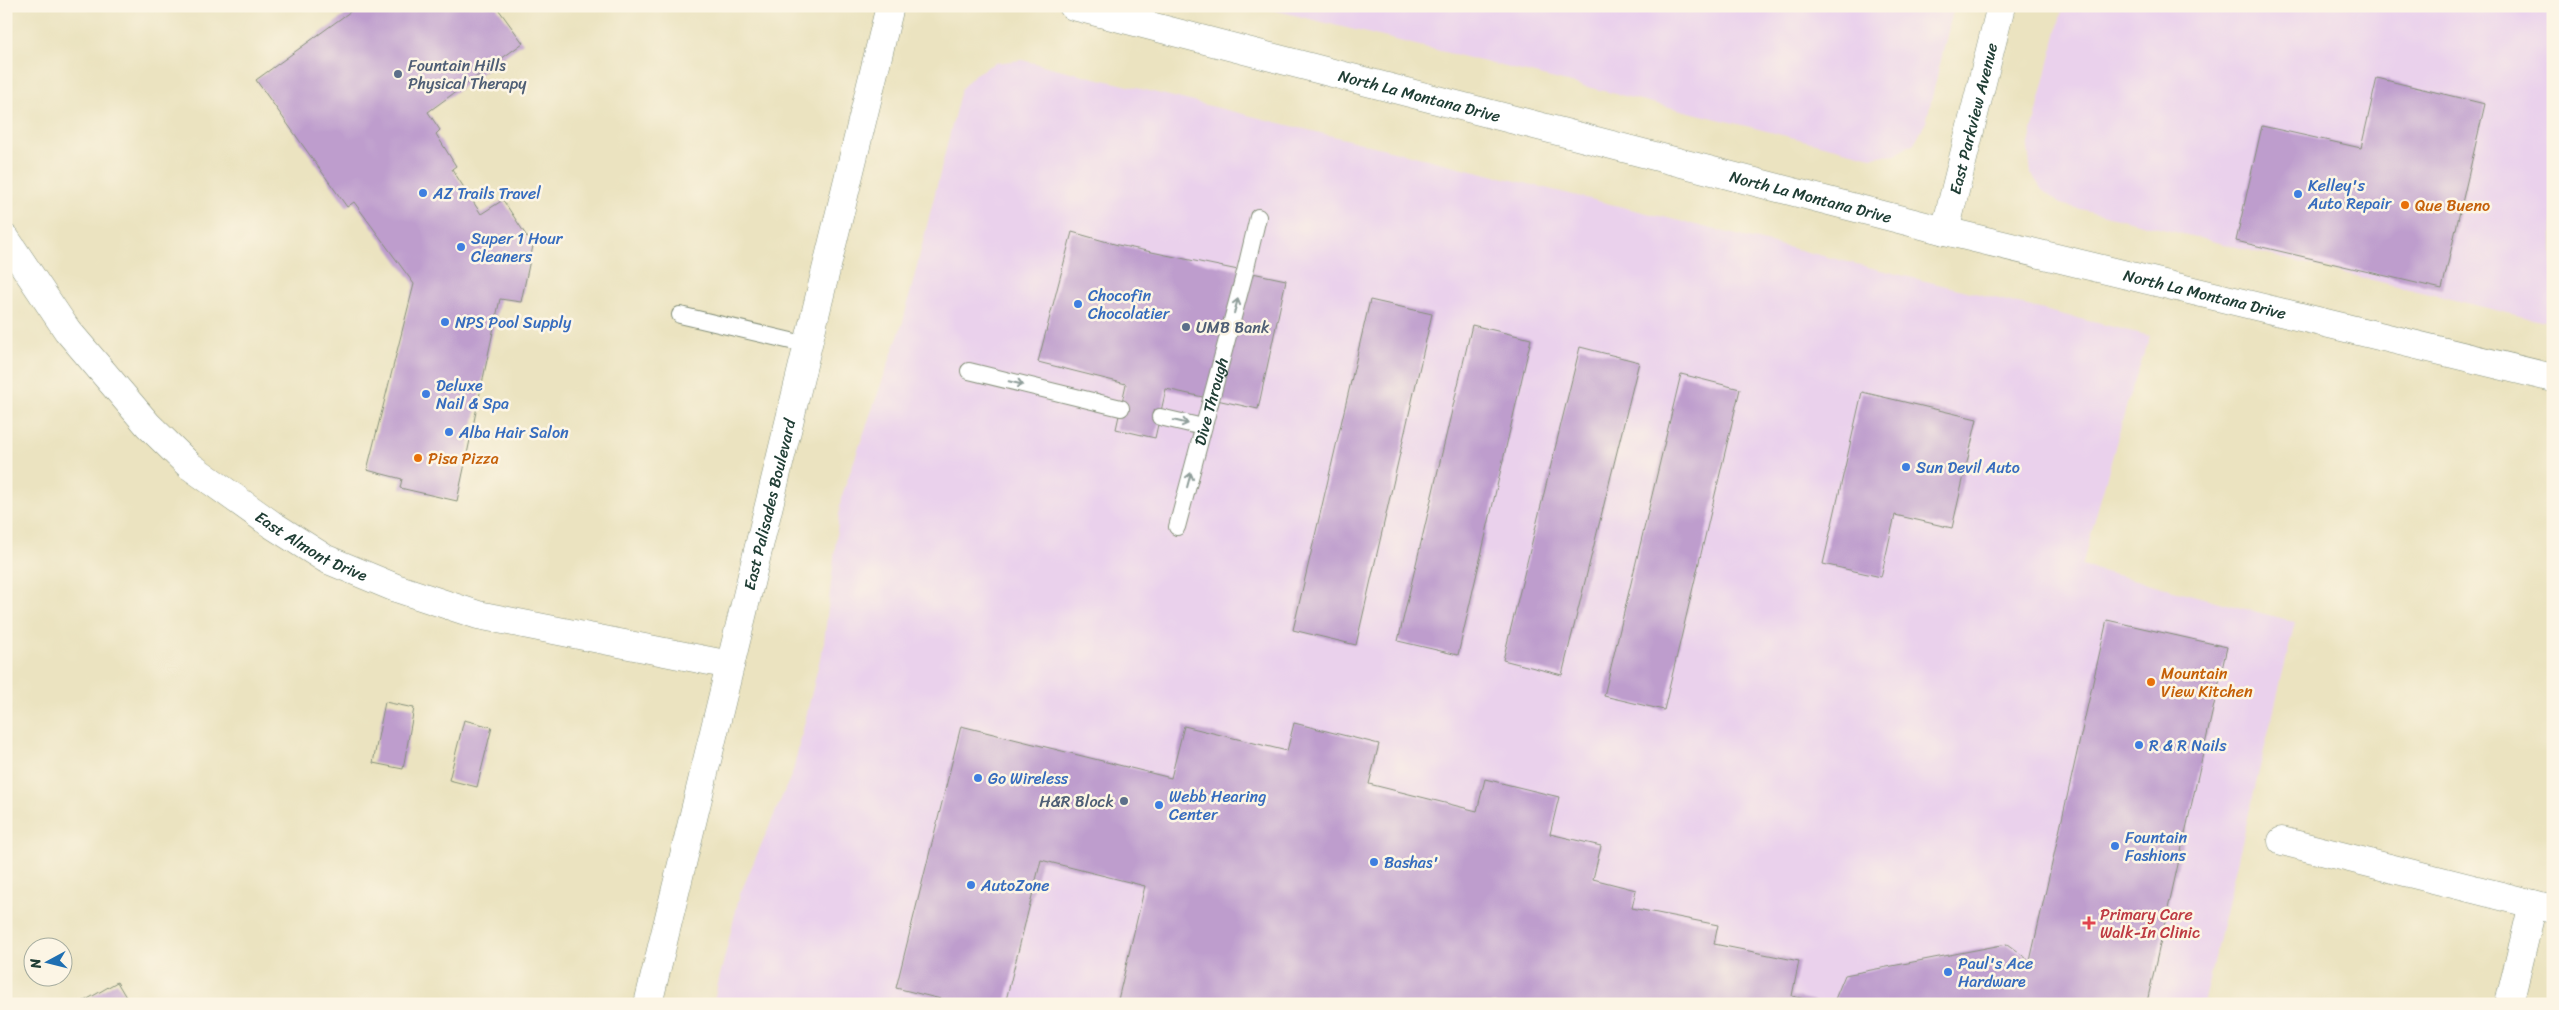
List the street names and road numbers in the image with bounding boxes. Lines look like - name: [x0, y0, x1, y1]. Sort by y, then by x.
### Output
- street label: East Parkview Avenue: [1941, 40, 2006, 197]
- street label: North La Montana Drive: [1335, 61, 1504, 131]
- street label: North La Montana Drive: [1726, 162, 1895, 232]
- street label: North La Montana Drive: [2120, 261, 2289, 328]
- street label: Dive Through: [1185, 354, 1237, 449]
- street label: East Palisades Boulevard: [735, 415, 805, 593]
- street label: East Almont Drive: [249, 503, 372, 590]

